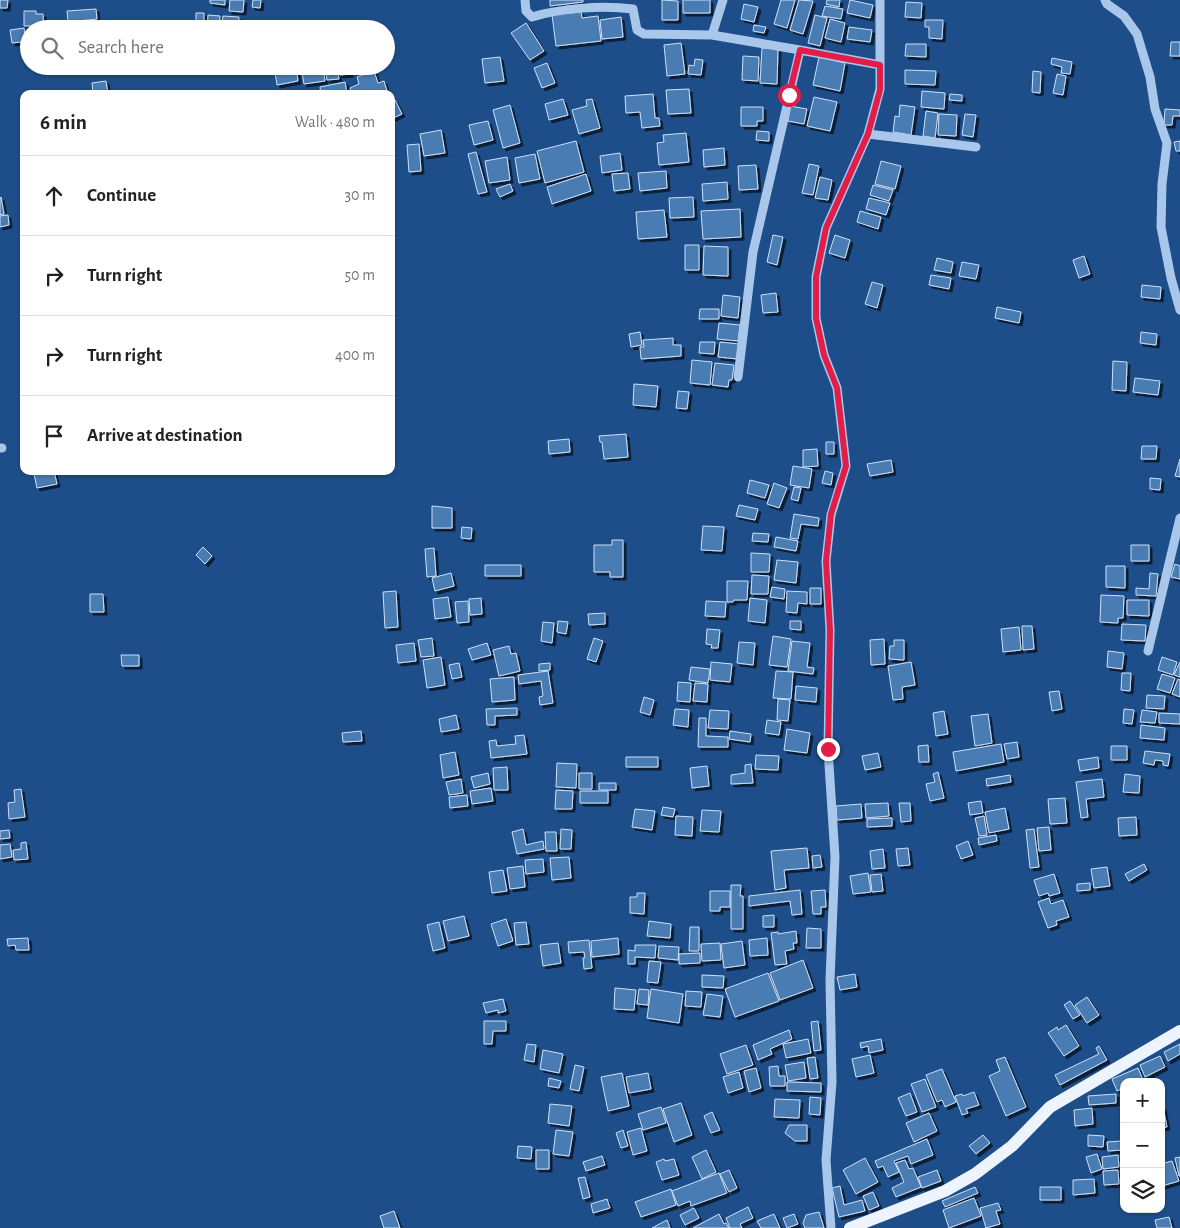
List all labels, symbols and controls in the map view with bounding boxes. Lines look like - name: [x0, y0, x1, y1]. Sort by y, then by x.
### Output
- search box: [20, 20, 395, 75]
- icon: search: [38, 34, 66, 62]
- text: Search here: [78, 38, 164, 57]
- route start: [778, 84, 801, 107]
- text: 6 min: [40, 112, 87, 133]
- text: Walk · 480 m: [295, 114, 375, 130]
- icon: ahead: [40, 182, 68, 210]
- text: Continue: [87, 186, 156, 205]
- text: 30 m: [345, 187, 375, 203]
- icon: right: [40, 262, 68, 290]
- text: Turn right: [87, 266, 162, 285]
- text: 50 m: [344, 267, 375, 283]
- icon: right: [40, 342, 68, 370]
- text: Turn right: [87, 346, 162, 365]
- text: 400 m: [335, 347, 375, 363]
- icon: arrive: [40, 422, 68, 450]
- text: Arrive at destination: [87, 426, 243, 445]
- route end: [817, 738, 840, 761]
- map controls: [1120, 1078, 1165, 1213]
- button: +: [1120, 1078, 1165, 1123]
- button: −: [1120, 1123, 1165, 1168]
- button: layers: [1120, 1168, 1165, 1213]

